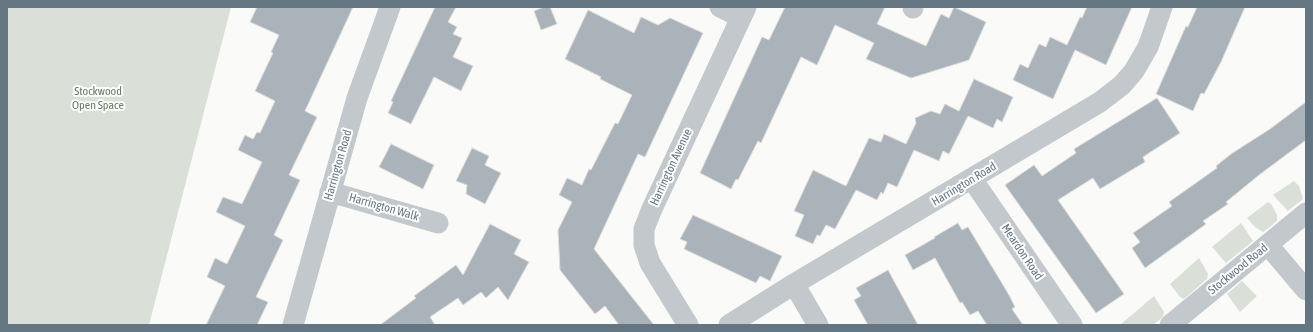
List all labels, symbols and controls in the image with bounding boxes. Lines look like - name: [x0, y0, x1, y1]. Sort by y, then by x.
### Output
- park label: Stockwood Open Space: [72, 84, 124, 112]
- street label: Harrington Avenue: [647, 126, 695, 208]
- street label: Harrington Road: [321, 128, 355, 202]
- street label: Harrington Road: [929, 159, 999, 209]
- street label: Harrington Walk: [347, 190, 421, 224]
- street label: Meardon Road: [998, 221, 1046, 283]
- street label: Stockwood Road: [1205, 241, 1271, 297]

